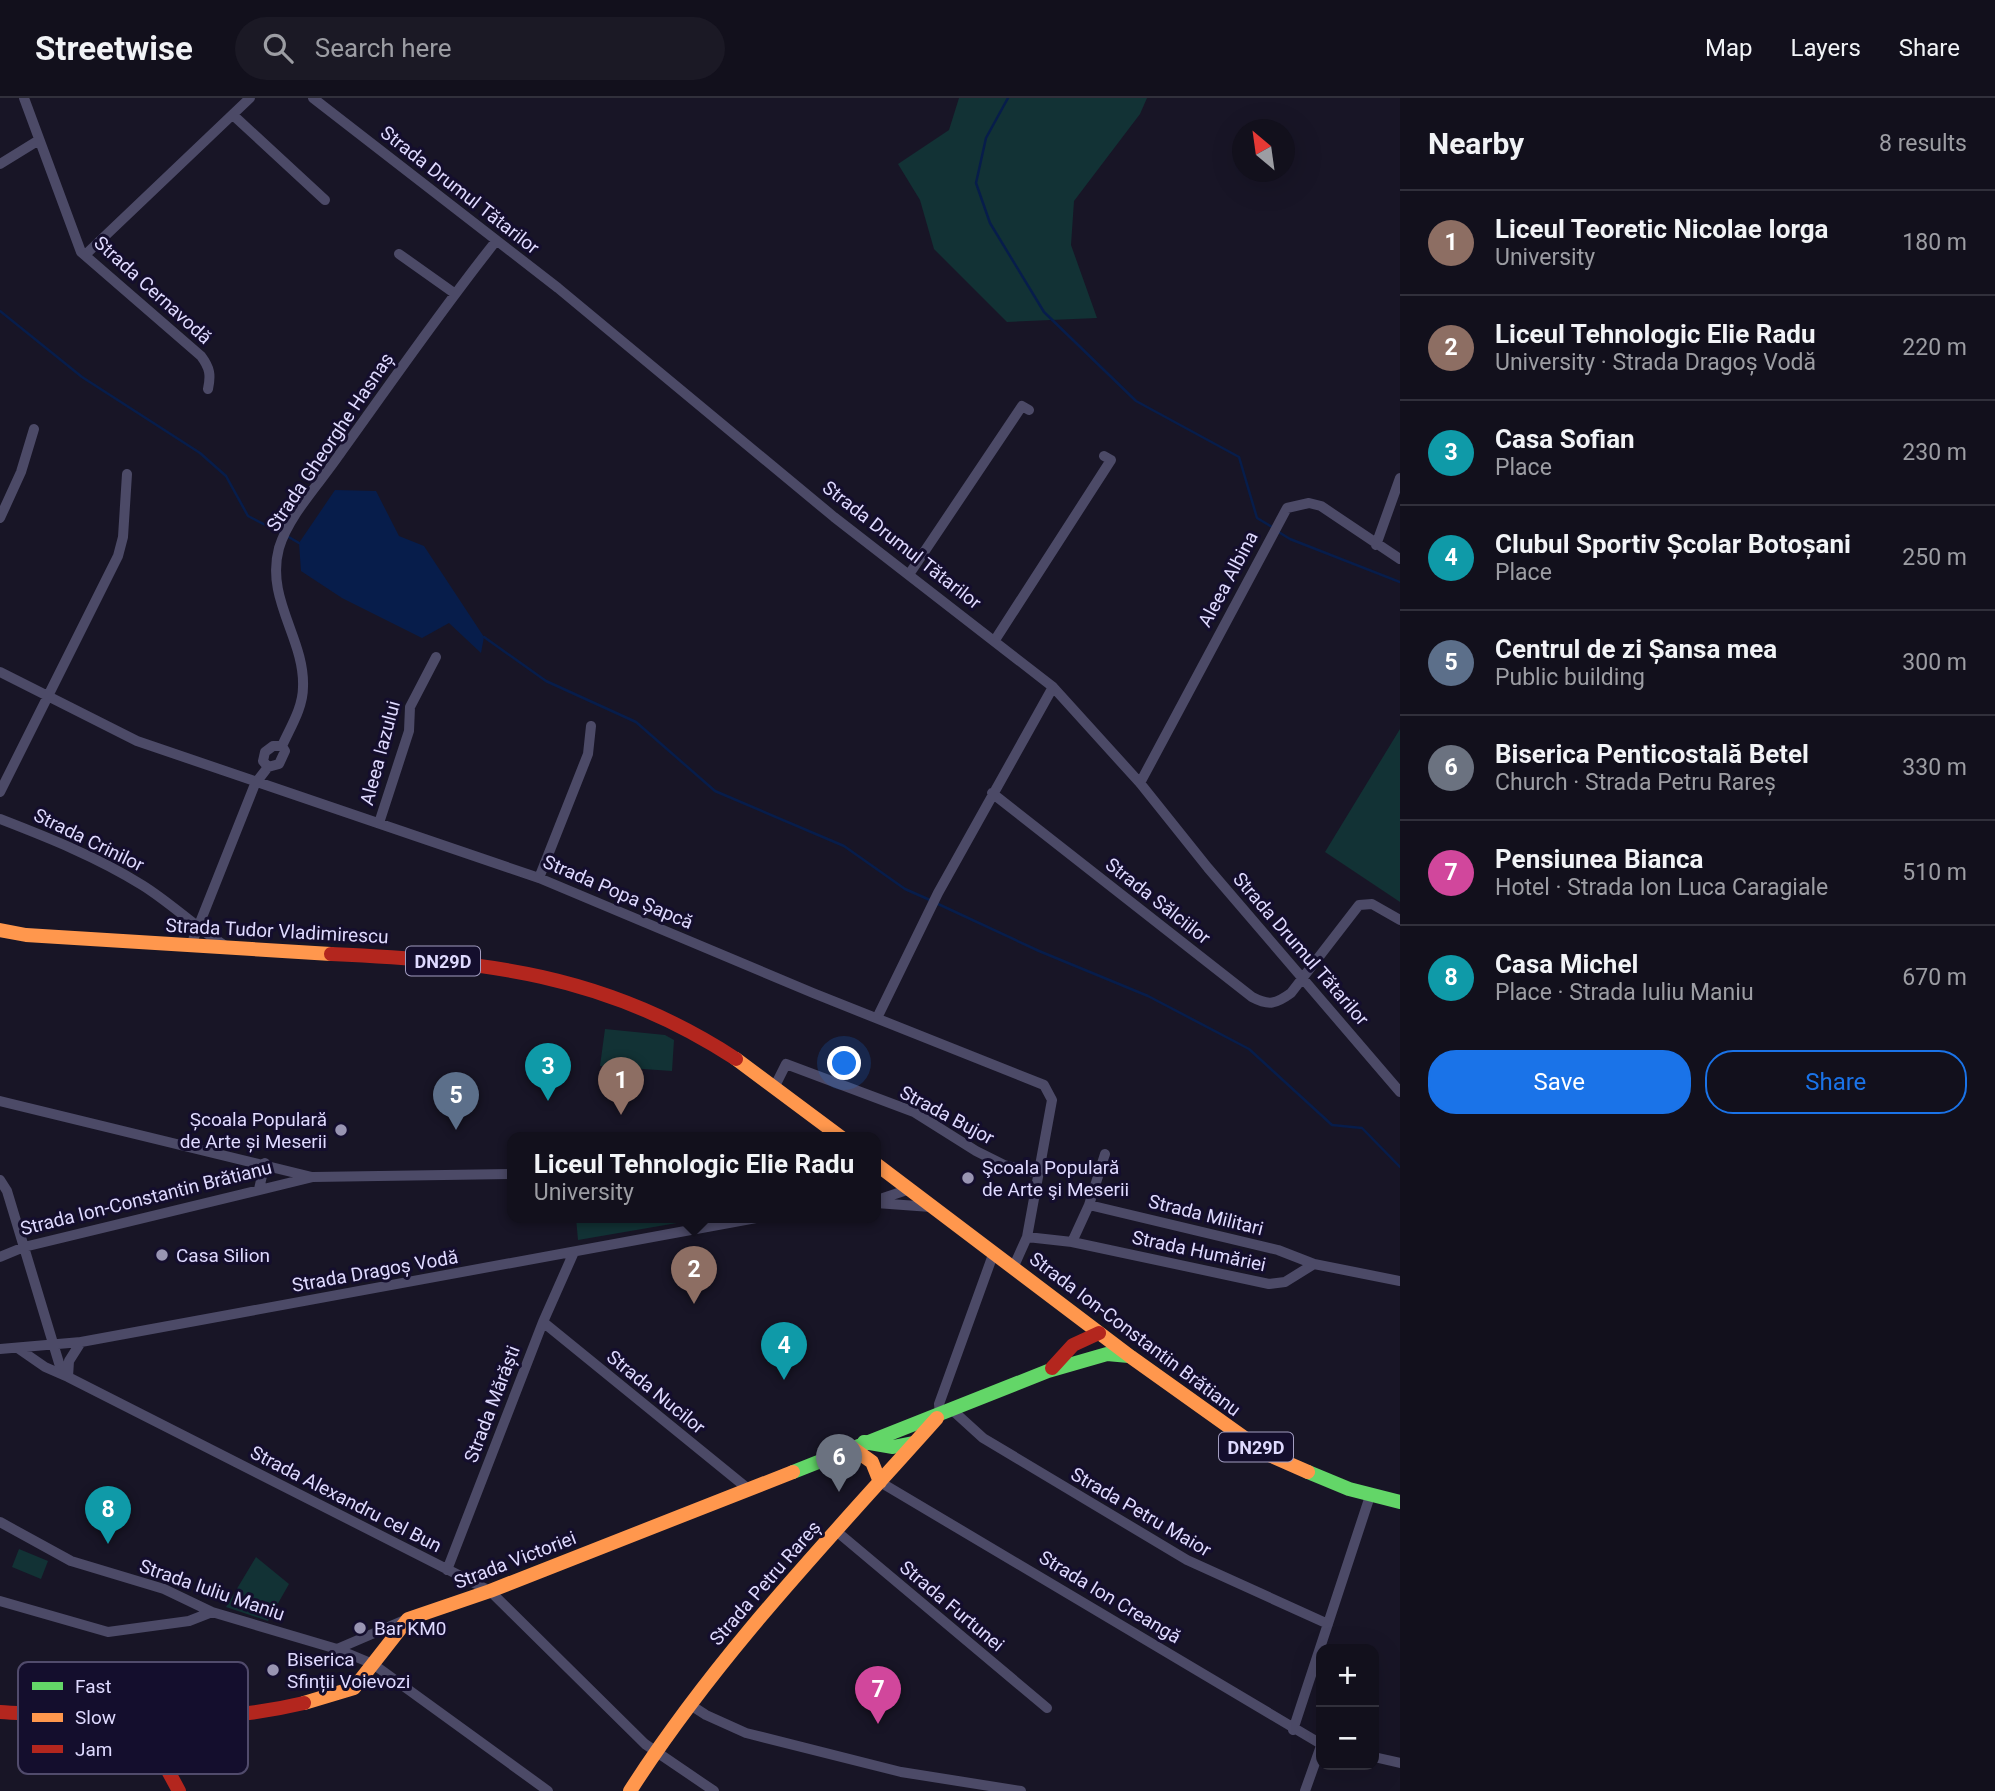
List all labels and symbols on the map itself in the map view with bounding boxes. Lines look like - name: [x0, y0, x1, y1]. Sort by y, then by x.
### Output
- north arrow: [1232, 119, 1295, 182]
- street label: Strada Drumul Tătarilor: [376, 121, 544, 260]
- street label: Strada Cernavodă: [89, 231, 217, 349]
- street label: Strada Gheorghe Hasnaș: [262, 348, 398, 536]
- street label: Strada Drumul Tătarilor: [818, 476, 986, 615]
- street label: Aleea Albina: [1193, 527, 1263, 631]
- street label: Aleea Iazului: [355, 698, 405, 808]
- street label: Strada Crinilor: [30, 803, 149, 877]
- street label: Strada Popa Șapcă: [540, 850, 696, 934]
- street label: Strada Sălciilor: [1101, 853, 1216, 949]
- street label: Strada Drumul Tătarilor: [1228, 868, 1374, 1031]
- street label: Strada Tudor Vladimirescu: [165, 914, 389, 948]
- road number: DN29D: [406, 946, 480, 976]
- pin: 3: [525, 1043, 571, 1101]
- your location: [827, 1046, 861, 1080]
- pin: 1: [598, 1057, 644, 1115]
- pin: 5: [433, 1072, 479, 1130]
- street label: Strada Bujor: [896, 1080, 999, 1150]
- place label: Școala Populară de Arte și Meserii: [180, 1108, 327, 1153]
- marker: Școala Populară de Arte și Meserii: [333, 1122, 349, 1138]
- street label: Strada Ion-Constantin Brătianu: [18, 1156, 274, 1240]
- place label: Şcoala Populară de Arte şi Meserii: [982, 1156, 1129, 1201]
- marker: Şcoala Populară de Arte şi Meserii: [960, 1170, 976, 1186]
- street label: Strada Militari: [1146, 1190, 1266, 1240]
- street label: Strada Humăriei: [1130, 1226, 1268, 1276]
- place label: Casa Silion: [176, 1244, 270, 1267]
- street label: Strada Dragoș Vodă: [290, 1245, 460, 1297]
- pin: 2: [671, 1246, 717, 1304]
- marker: Casa Silion: [154, 1247, 170, 1263]
- street label: Strada Ion-Constantin Brătianu: [1025, 1247, 1245, 1421]
- pin: 4: [761, 1322, 807, 1380]
- street label: Strada Mărăști: [459, 1342, 525, 1466]
- street label: Strada Nucilor: [602, 1345, 710, 1439]
- road number: DN29D: [1219, 1432, 1293, 1462]
- pin: 6: [816, 1434, 862, 1492]
- street label: Strada Alexandru cel Bun: [247, 1441, 445, 1557]
- street label: Strada Petru Maior: [1067, 1462, 1216, 1562]
- pin: 8: [85, 1486, 131, 1544]
- street label: Strada Petru Rareș: [705, 1516, 825, 1650]
- street label: Strada Victoriei: [451, 1526, 579, 1594]
- street label: Strada Ion Creangă: [1035, 1546, 1185, 1648]
- street label: Strada Iuliu Maniu: [136, 1554, 288, 1626]
- street label: Strada Furtunei: [895, 1556, 1009, 1656]
- place label: Bar KM0: [374, 1617, 447, 1640]
- marker: Bar KM0: [352, 1620, 368, 1636]
- place label: Biserica Sfinții Voievozi: [287, 1648, 410, 1693]
- legend: [18, 1662, 248, 1774]
- marker: Biserica Sfinții Voievozi: [265, 1662, 281, 1678]
- pin: 7: [855, 1666, 901, 1724]
- text: Fast: [75, 1675, 112, 1698]
- text: Slow: [75, 1706, 116, 1729]
- text: Jam: [75, 1738, 112, 1761]

